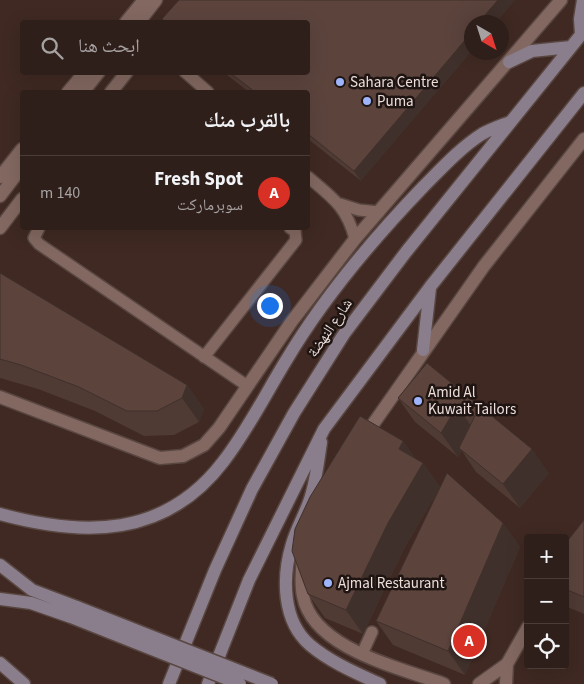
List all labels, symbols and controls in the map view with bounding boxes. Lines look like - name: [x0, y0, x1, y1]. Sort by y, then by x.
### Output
- north arrow: [464, 15, 509, 60]
- search box: [20, 20, 310, 75]
- text: ابحث هنا: [78, 33, 140, 60]
- icon: search: [38, 34, 66, 62]
- place label: Sahara Centre: [350, 72, 438, 93]
- marker: Sahara Centre: [334, 76, 346, 88]
- place label: Puma: [377, 91, 414, 112]
- marker: Puma: [361, 95, 373, 107]
- text: بالقرب منك: [204, 105, 290, 135]
- text: Fresh Spot: [154, 166, 243, 193]
- text: 140 m: [40, 182, 80, 204]
- text: A: [269, 182, 279, 204]
- text: سوبرماركت: [177, 194, 243, 216]
- your location: [257, 293, 283, 319]
- street label: شارع النهضة: [303, 294, 357, 362]
- place label: Amid Al Kuwait Tailors: [428, 382, 516, 420]
- marker: Amid Al Kuwait Tailors: [412, 395, 424, 407]
- map controls: [524, 534, 569, 669]
- button: +: [524, 534, 569, 579]
- place label: Ajmal Restaurant: [338, 573, 445, 594]
- marker: Ajmal Restaurant: [322, 577, 334, 589]
- button: −: [524, 579, 569, 624]
- pin: A: [453, 622, 485, 660]
- button: locate: [524, 624, 569, 669]

